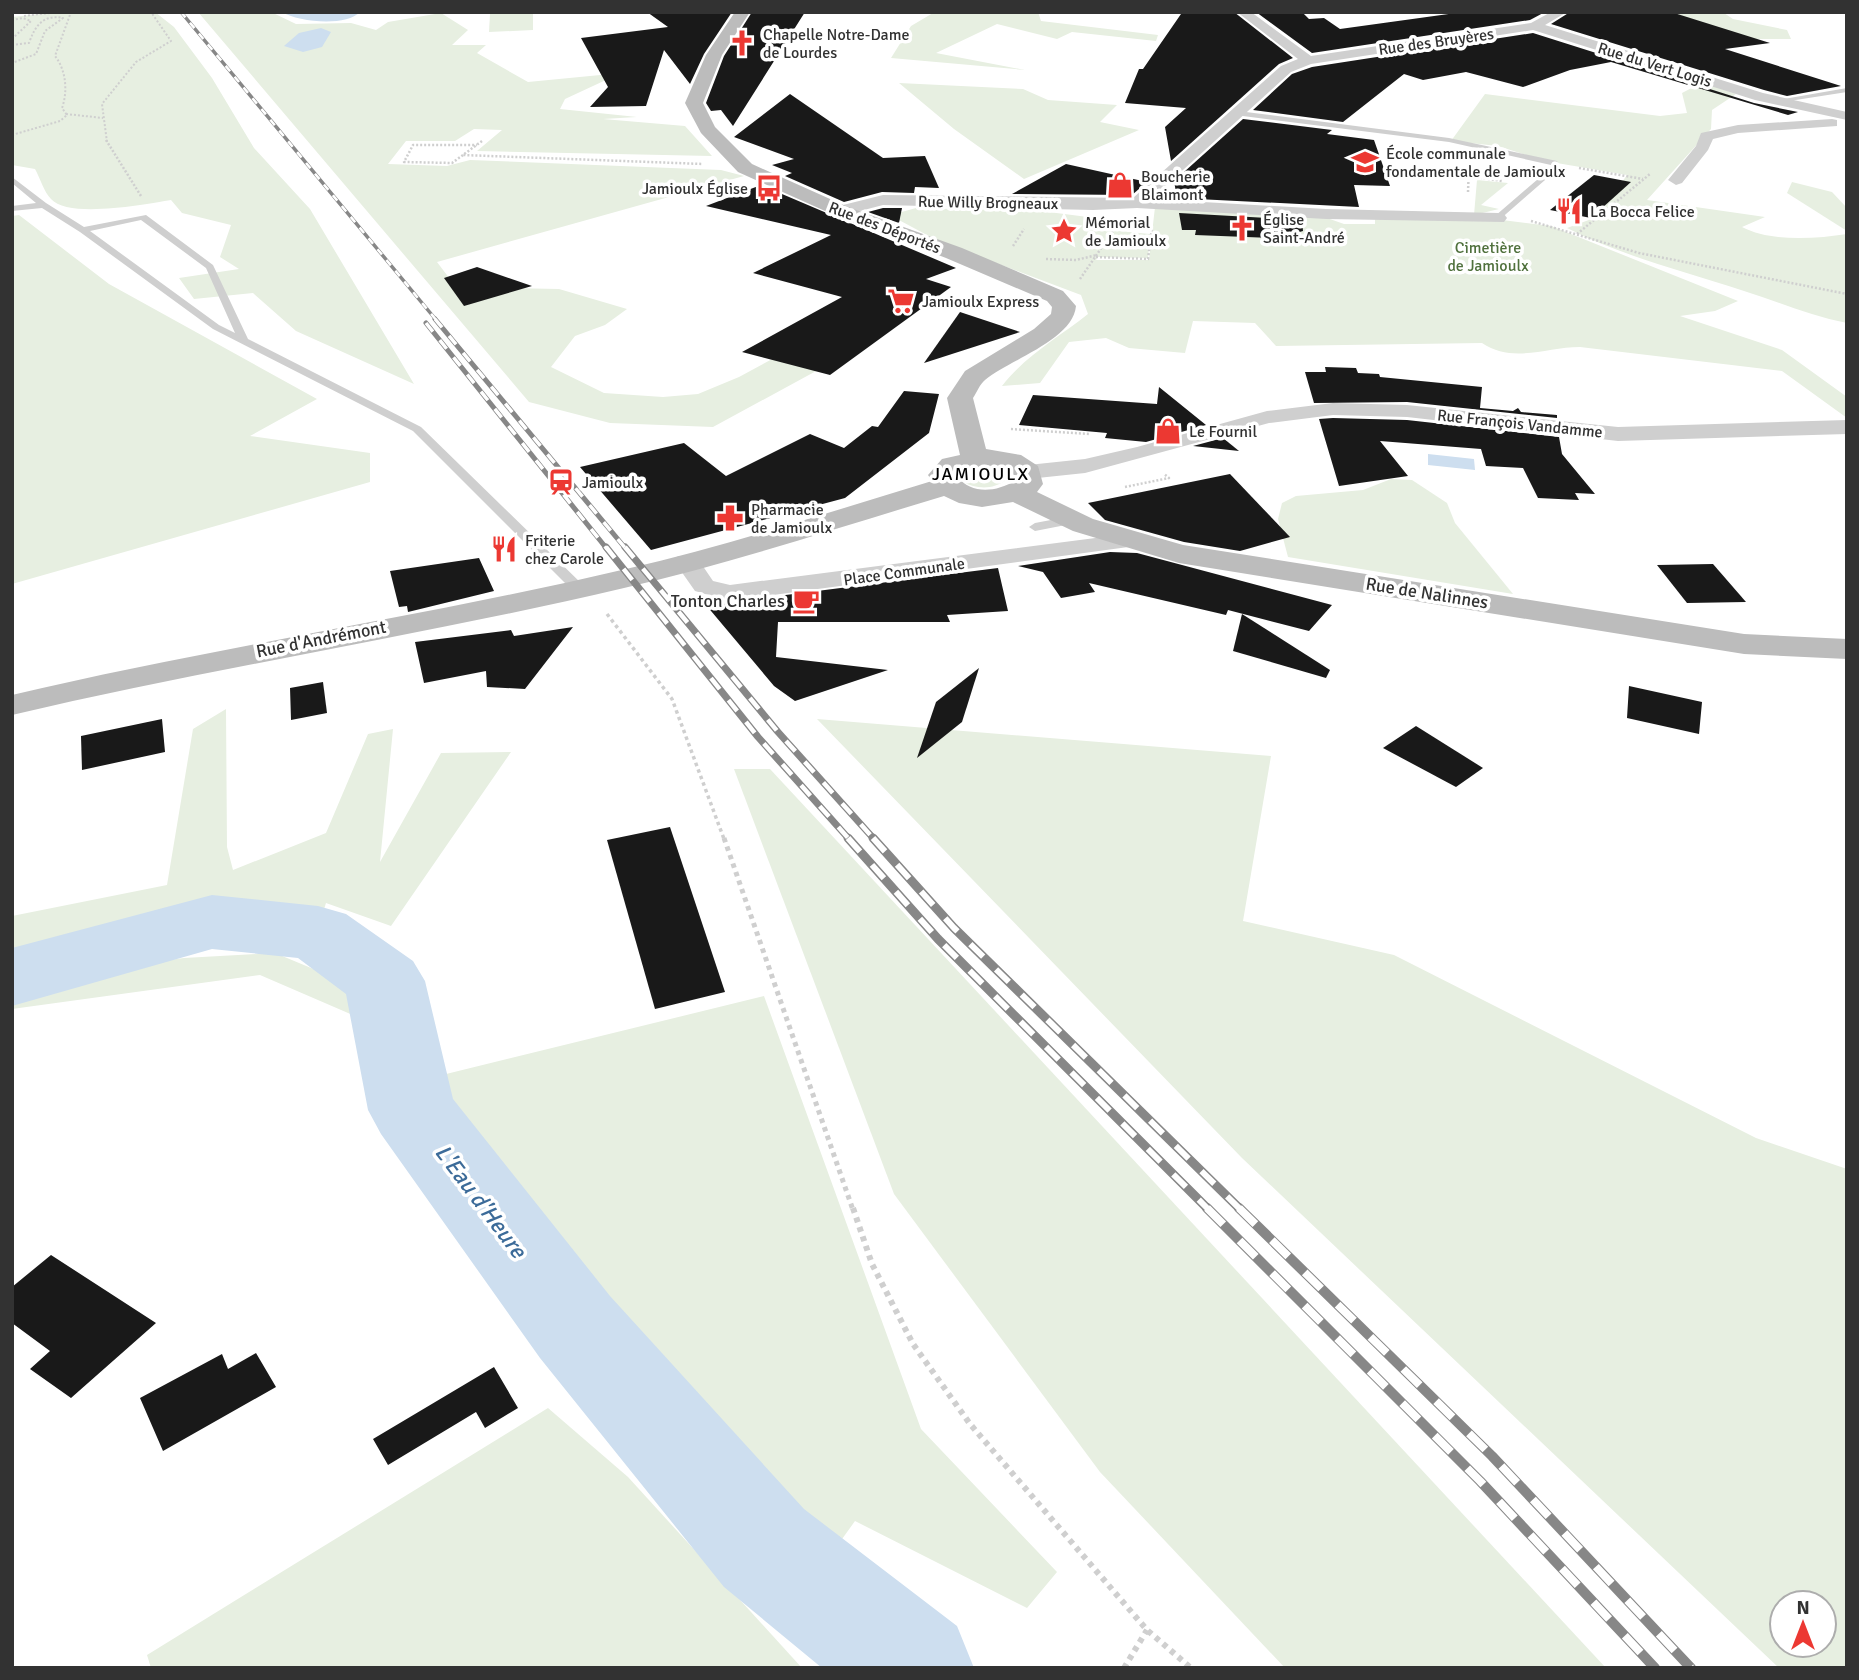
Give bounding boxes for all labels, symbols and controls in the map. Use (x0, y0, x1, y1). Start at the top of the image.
street label: Rue des Bruyères (1377, 24, 1495, 60)
place label: Chapelle Notre-Dame de Lourdes (763, 25, 910, 63)
church icon: Chapelle Notre-Dame de Lourdes (727, 28, 757, 58)
street label: Rue du Vert Logis (1595, 38, 1714, 92)
place label: École communale fondamentale de Jamioulx (1386, 144, 1566, 182)
school or university icon: École communale fondamentale de Jamioulx (1350, 147, 1380, 177)
place label: Boucherie Blaimont (1141, 167, 1210, 205)
shop icon: Boucherie Blaimont (1105, 170, 1135, 200)
bus stop icon: Jamioulx Église (754, 173, 784, 203)
place label: Jamioulx Église (642, 179, 748, 199)
street label: Rue Willy Brogneaux (918, 192, 1059, 214)
restaurant icon: La Bocca Felice (1554, 196, 1584, 226)
street label: Rue des Déportés (826, 197, 943, 258)
place label: La Bocca Felice (1590, 202, 1695, 222)
place label: Église Saint-André (1263, 210, 1345, 248)
place label: Mémorial de Jamioulx (1085, 213, 1167, 251)
church icon: Église Saint-André (1227, 213, 1257, 243)
place icon: Mémorial de Jamioulx (1049, 216, 1079, 246)
park label: Cimetière de Jamioulx (1447, 238, 1529, 276)
supermarket icon: Jamioulx Express (886, 286, 916, 316)
place label: Jamioulx Express (922, 292, 1039, 312)
street label: Rue François Vandamme (1436, 405, 1604, 443)
shop icon: Le Fournil (1153, 416, 1183, 446)
place label: Le Fournil (1189, 422, 1257, 442)
district label: JAMIOULX (932, 463, 1030, 485)
station icon: Jamioulx (546, 467, 576, 497)
place label: Jamioulx (582, 473, 644, 493)
place label: Pharmacie de Jamioulx (751, 500, 833, 538)
pharmacy icon: Pharmacie de Jamioulx (715, 503, 745, 533)
place label: Friterie chez Carole (525, 531, 604, 569)
restaurant icon: Friterie chez Carole (489, 534, 519, 564)
street label: Place Communale (842, 554, 966, 590)
street label: Rue de Nalinnes (1364, 572, 1490, 614)
cafe icon: Tonton Charles (791, 586, 821, 616)
place label: Tonton Charles (671, 590, 785, 612)
street label: Rue d'Andrémont (254, 616, 388, 662)
water label: L'Eau d'Heure (428, 1139, 534, 1265)
north arrow (1768, 1589, 1838, 1659)
text: N (1796, 1596, 1810, 1620)

